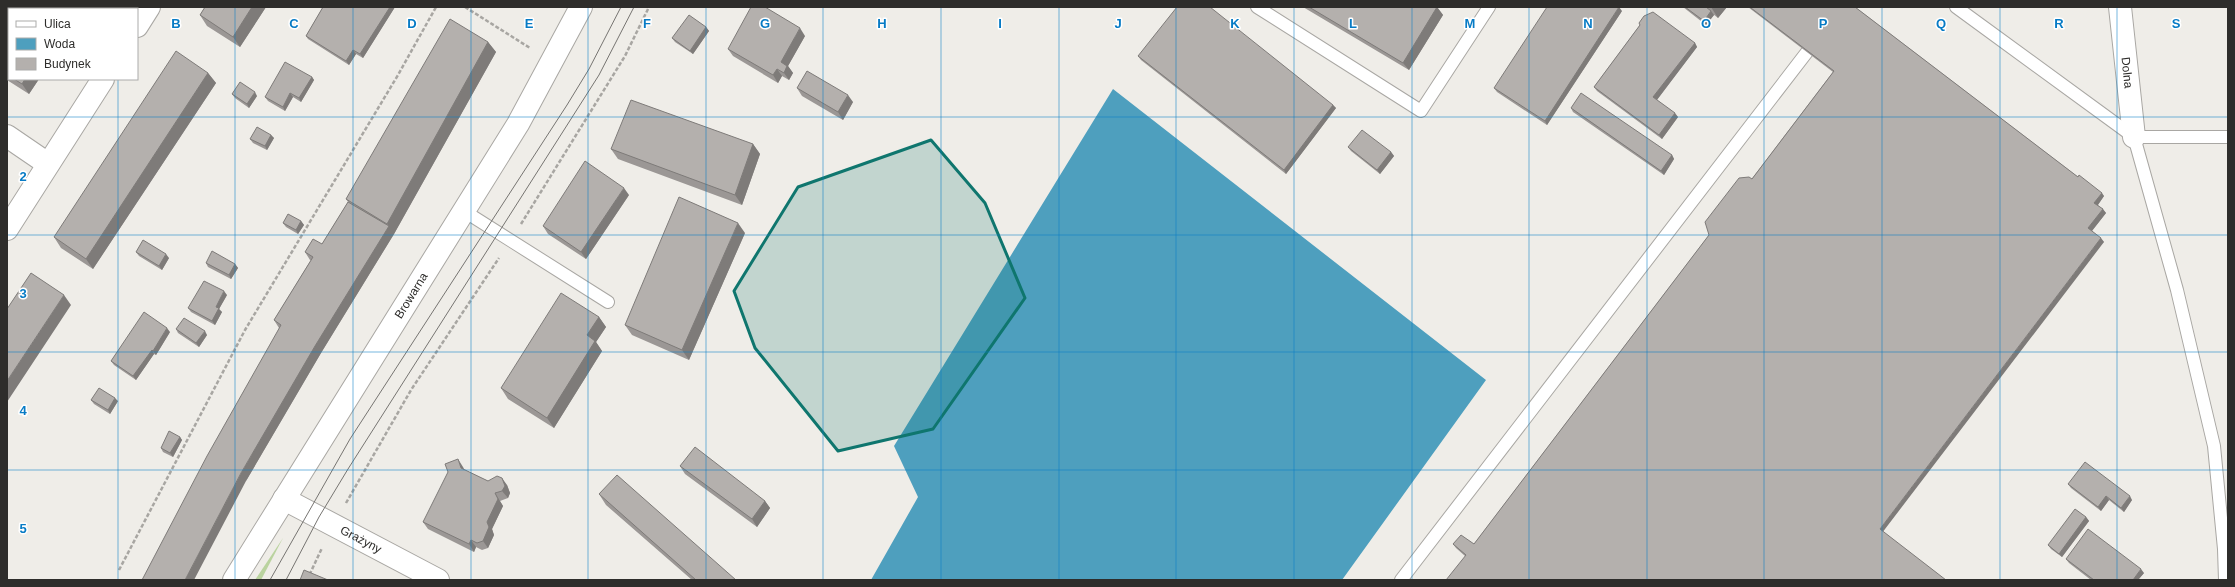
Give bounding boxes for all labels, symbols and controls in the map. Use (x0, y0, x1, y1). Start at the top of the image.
legend (8, 8, 138, 80)
text: B (171, 16, 181, 31)
text: C (289, 16, 299, 31)
text: D (407, 16, 417, 31)
text: E (525, 16, 534, 31)
text: F (643, 16, 651, 31)
text: G (760, 16, 770, 31)
text: H (877, 16, 887, 31)
text: I (998, 16, 1002, 31)
text: J (1114, 16, 1122, 31)
text: K (1230, 16, 1240, 31)
text: L (1349, 16, 1357, 31)
text: M (1465, 16, 1475, 31)
text: N (1583, 16, 1593, 31)
text: O (1701, 16, 1711, 31)
text: P (1819, 16, 1828, 31)
text: Q (1936, 16, 1946, 31)
text: R (2054, 16, 2064, 31)
text: S (2172, 16, 2181, 31)
text: Ulica (44, 17, 71, 31)
text: Woda (44, 37, 75, 51)
street label: Dolna (2118, 56, 2136, 89)
text: Budynek (44, 57, 92, 71)
text: 2 (19, 169, 27, 184)
street label: Browarna (392, 270, 431, 321)
text: 3 (19, 286, 27, 301)
text: 4 (19, 403, 27, 418)
text: 5 (19, 521, 27, 536)
street label: Grażyny (338, 523, 384, 556)

